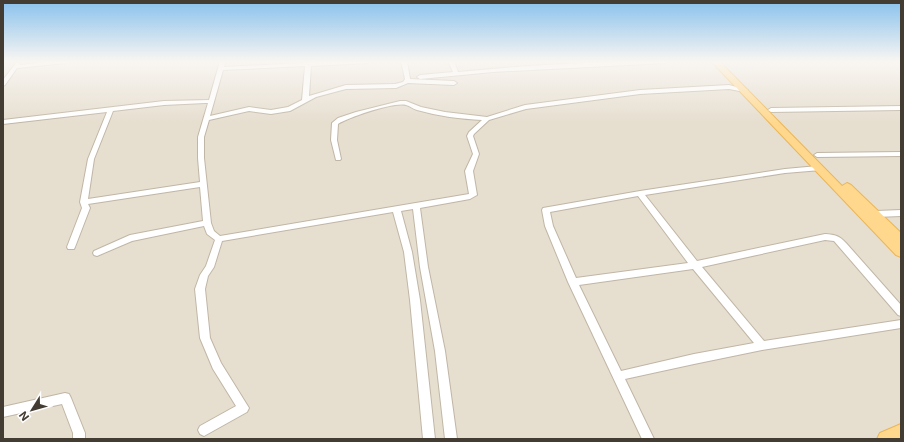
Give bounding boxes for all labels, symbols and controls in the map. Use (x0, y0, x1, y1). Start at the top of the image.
north arrow (12, 390, 52, 430)
text: N (16, 408, 32, 424)

